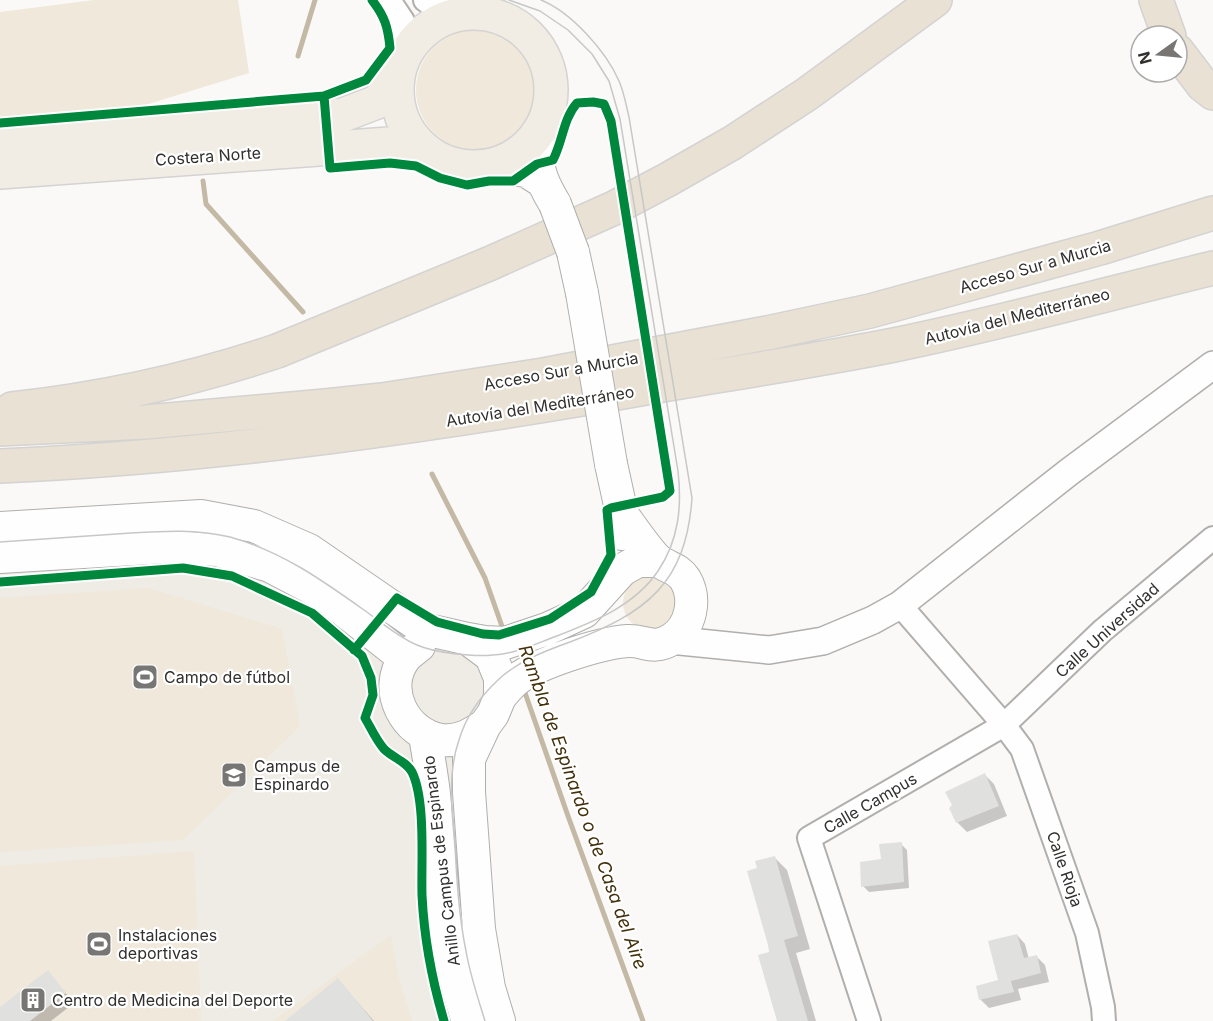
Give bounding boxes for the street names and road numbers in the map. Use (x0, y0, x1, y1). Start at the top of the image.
street label: Costera Norte (154, 142, 262, 170)
street label: Acceso Sur a Murcia (957, 235, 1113, 297)
street label: Autovía del Mediterráneo (922, 283, 1112, 349)
street label: Acceso Sur a Murcia (482, 348, 640, 394)
street label: Autovía del Mediterráneo (444, 381, 636, 431)
street label: Calle Universidad (1051, 578, 1163, 682)
street label: Anillo Campus de Espinardo (418, 755, 464, 967)
street label: Calle Campus (820, 768, 920, 838)
street label: Calle Rioja (1043, 828, 1087, 910)

